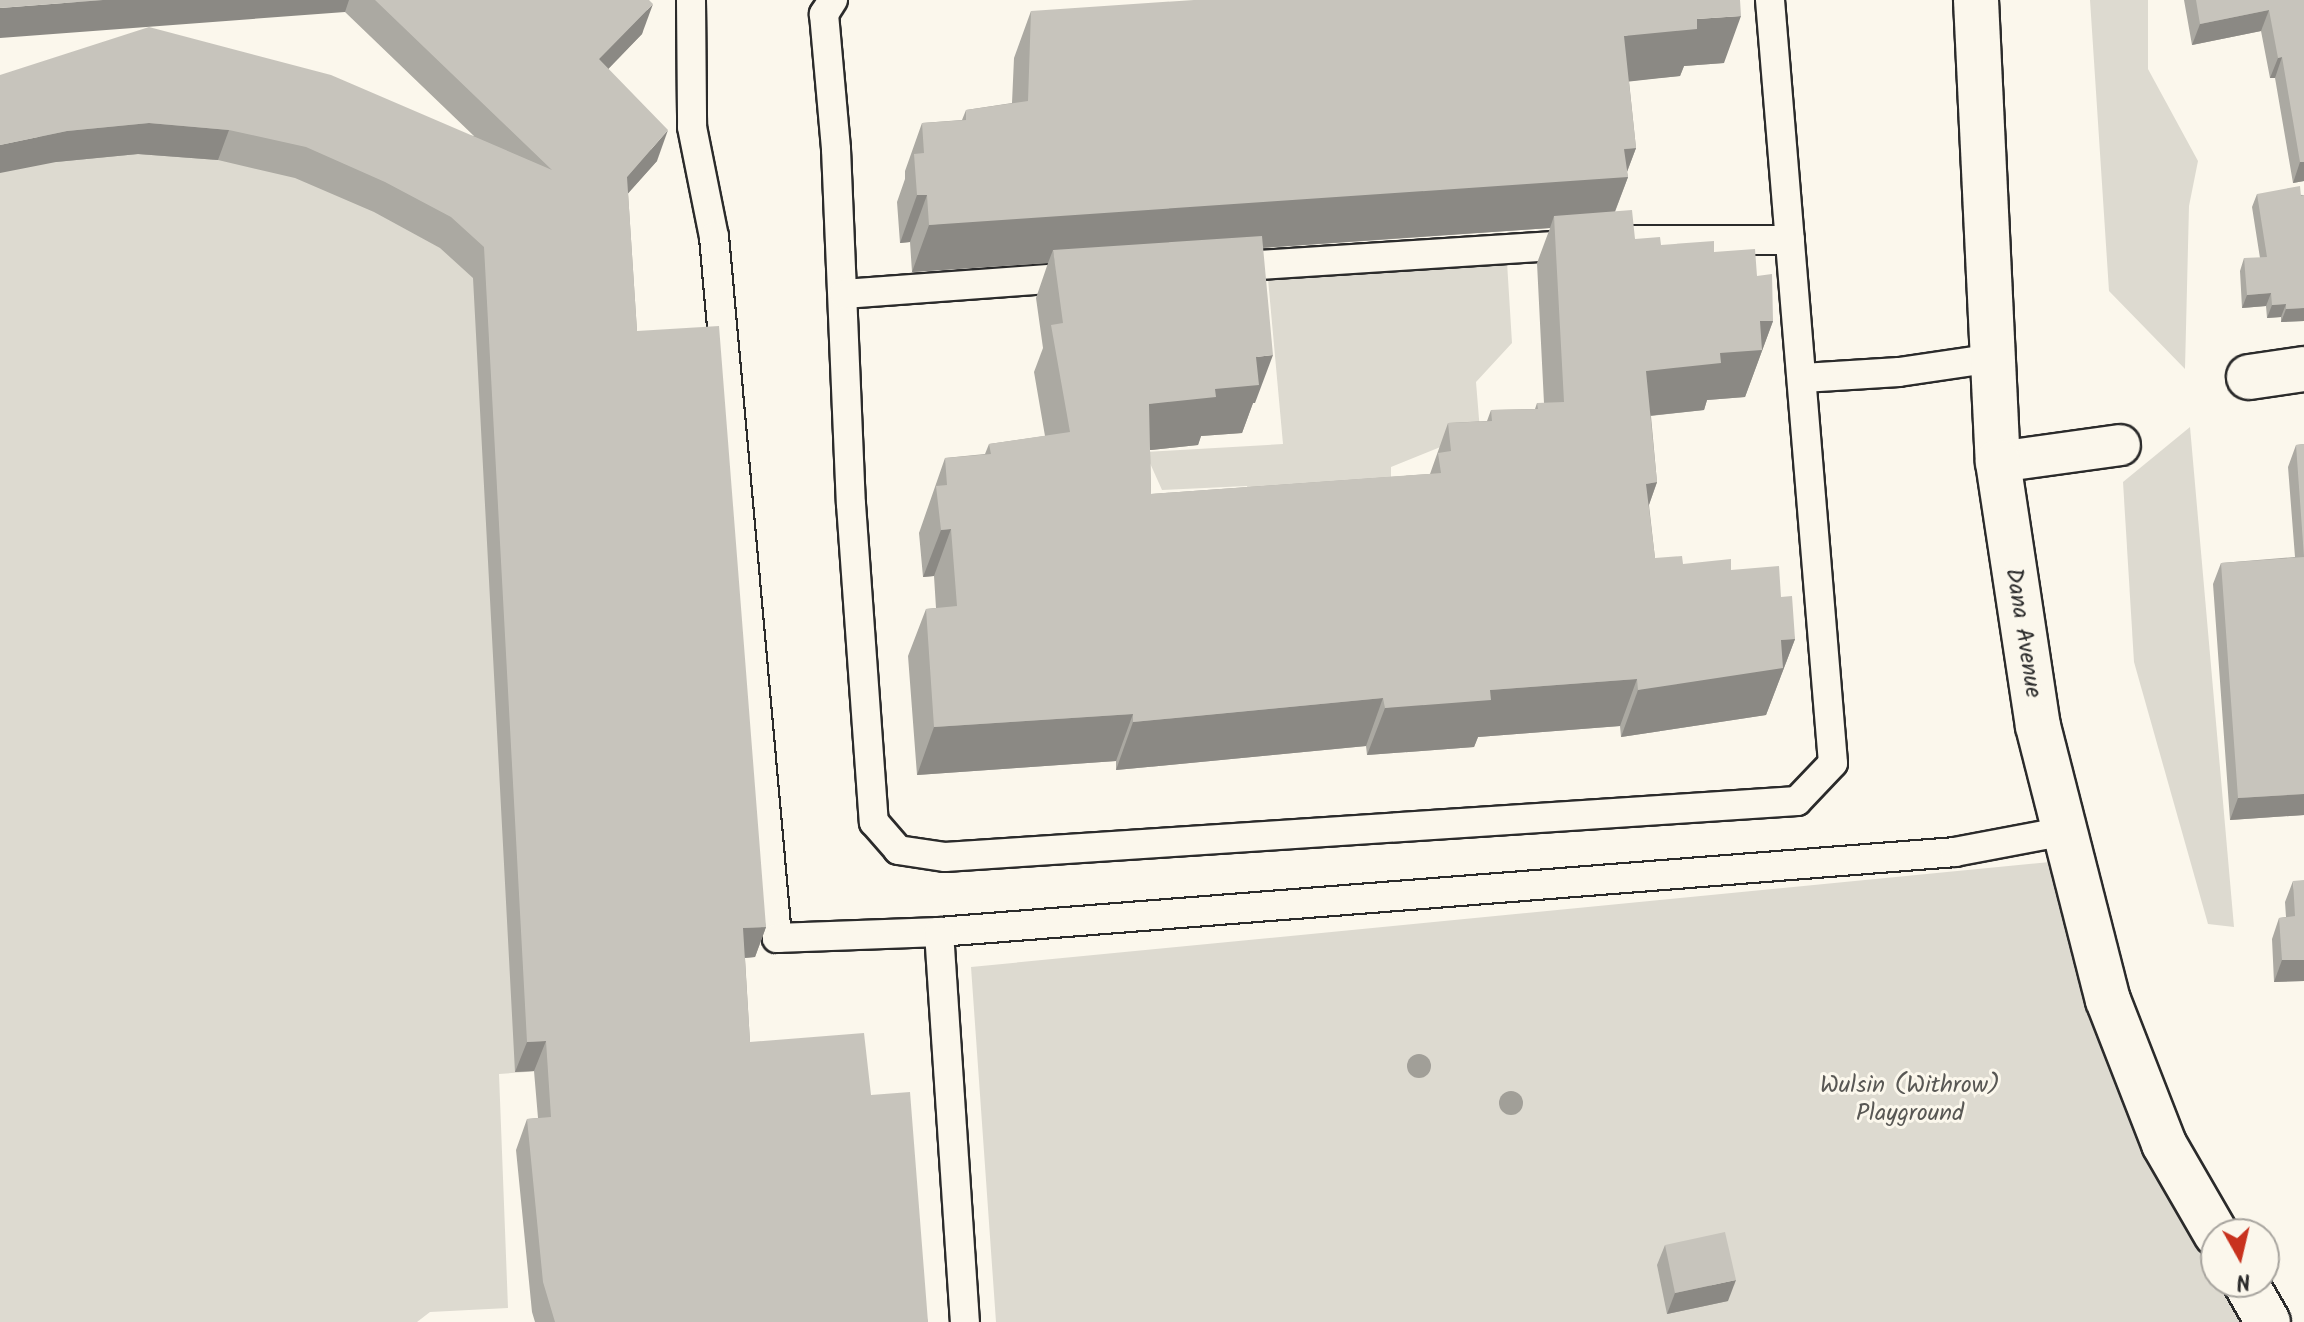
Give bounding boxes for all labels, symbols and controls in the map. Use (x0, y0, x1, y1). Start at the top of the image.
street label: Dana Avenue (1999, 566, 2047, 700)
park label: Wulsin (Withrow) Playground (1820, 1072, 2000, 1128)
north arrow (2200, 1218, 2280, 1298)
text: N (2234, 1262, 2252, 1299)

